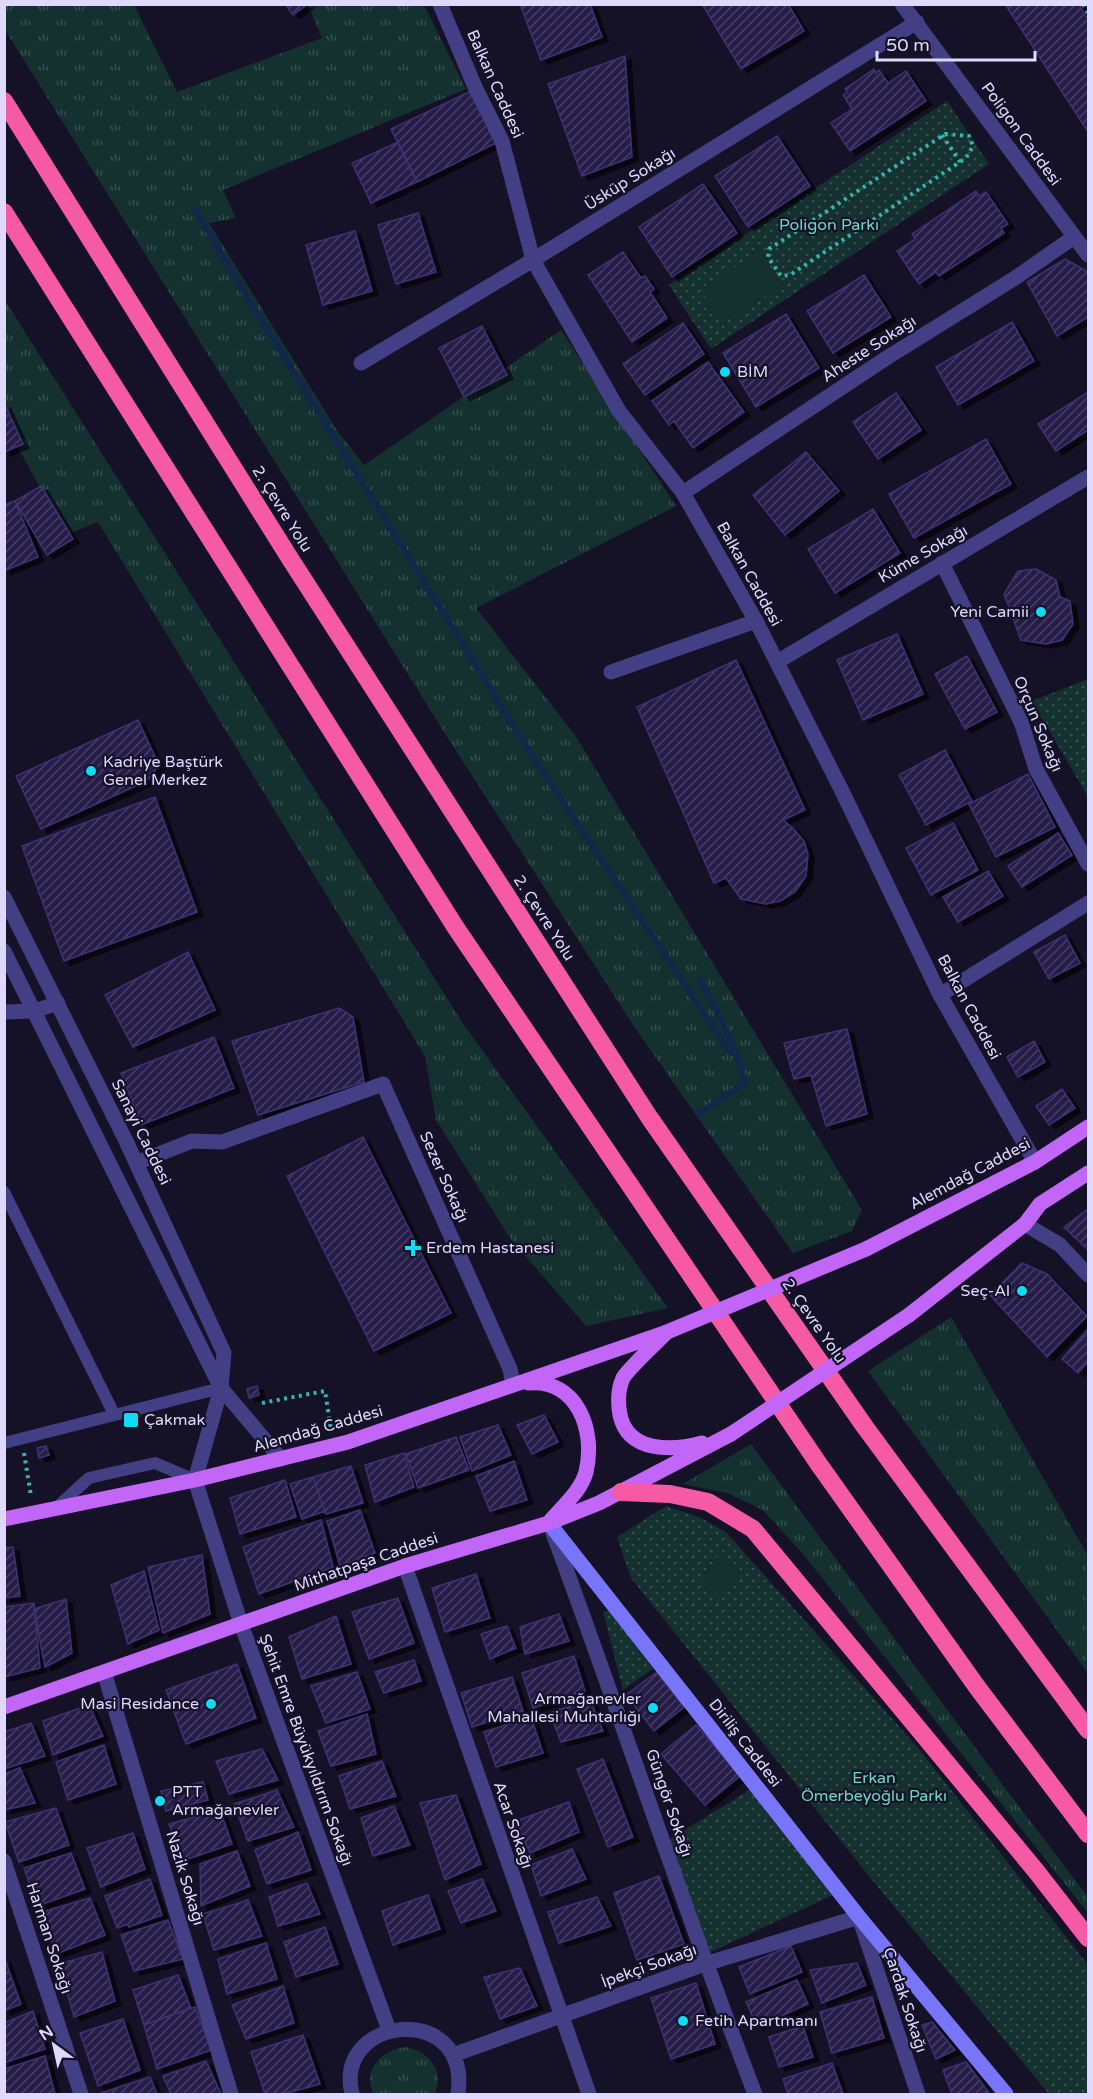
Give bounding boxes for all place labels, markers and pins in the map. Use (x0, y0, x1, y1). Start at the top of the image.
place label: BİM (737, 362, 768, 382)
marker: BİM (718, 365, 732, 379)
place label: Yeni Camii (950, 602, 1029, 622)
marker: Yeni Camii (1034, 605, 1048, 619)
place label: Kadriye Baştürk Genel Merkez (103, 752, 223, 790)
marker: Kadriye Baştürk Genel Merkez (84, 764, 98, 778)
place label: Erdem Hastanesi (426, 1238, 554, 1258)
marker: Erdem Hastanesi (404, 1239, 422, 1257)
place label: Seç-Al (961, 1281, 1010, 1301)
marker: Seç-Al (1015, 1284, 1029, 1298)
place label: Çakmak (144, 1410, 206, 1430)
marker: Çakmak (122, 1411, 140, 1429)
place label: Armağanevler Mahallesi Muhtarlığı (487, 1689, 642, 1727)
place label: Masi Residance (80, 1694, 199, 1714)
marker: Masi Residance (204, 1697, 218, 1711)
marker: Armağanevler Mahallesi Muhtarlığı (646, 1701, 660, 1715)
place label: PTT Armağanevler (172, 1782, 280, 1820)
marker: PTT Armağanevler (153, 1794, 167, 1808)
place label: Fetih Apartmanı (695, 2011, 818, 2031)
marker: Fetih Apartmanı (676, 2014, 690, 2028)

